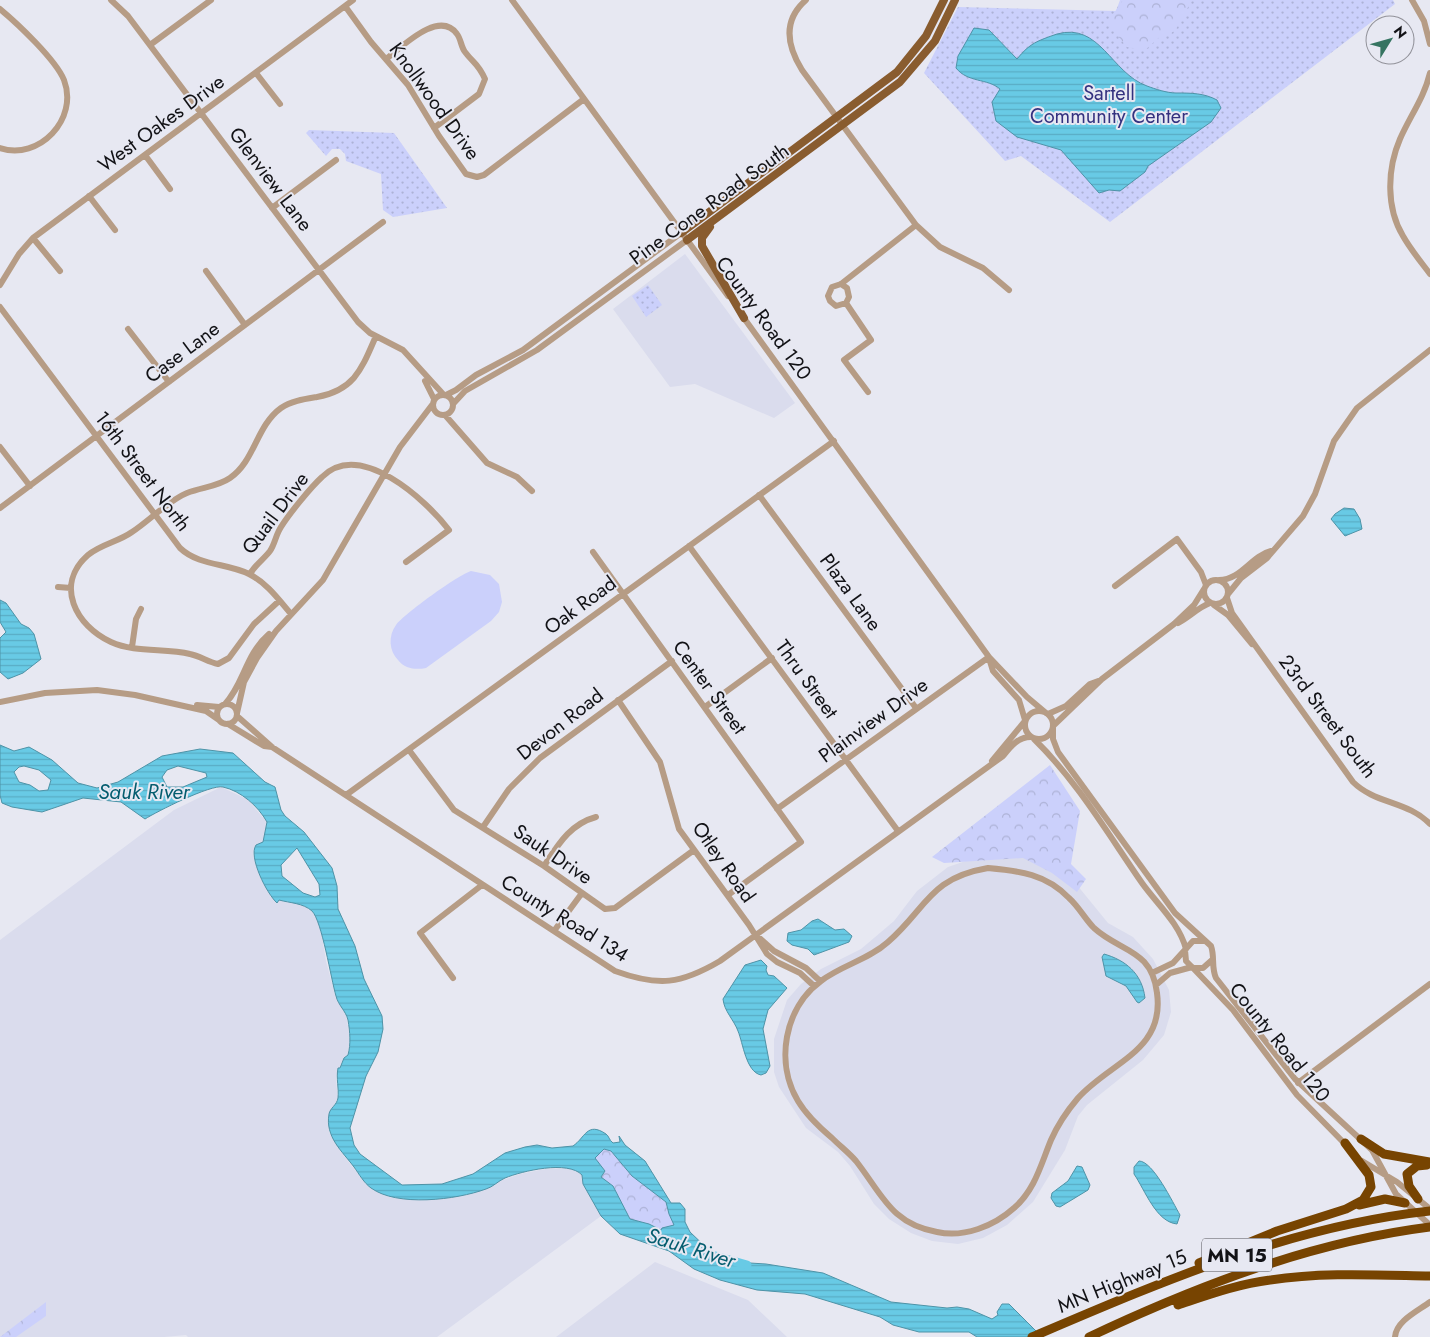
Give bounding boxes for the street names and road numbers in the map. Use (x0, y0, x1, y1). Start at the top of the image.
street label: Knollwood Drive (382, 37, 487, 166)
street label: West Oakes Drive (92, 68, 231, 179)
street label: Glenview Lane (222, 121, 319, 237)
street label: Pine Cone Road South (623, 136, 795, 272)
street label: County Road 120 (709, 250, 818, 386)
street label: Case Lane (139, 315, 226, 390)
street label: 16th Street North (88, 405, 198, 538)
street label: Quail Drive (235, 466, 316, 560)
street label: Plaza Lane (813, 548, 889, 637)
street label: Oak Road (538, 569, 623, 642)
street label: Center Street (665, 634, 754, 741)
street label: Thru Street (768, 634, 845, 725)
street label: 23rd Street South (1271, 648, 1384, 784)
street label: Plainview Drive (813, 671, 934, 770)
street label: Devon Road (511, 681, 610, 767)
street label: Otley Road (685, 816, 762, 909)
street label: Sauk Drive (507, 817, 598, 892)
street label: County Road 134 (495, 867, 635, 970)
street label: County Road 120 (1222, 976, 1337, 1108)
road number: MN 15 (1202, 1238, 1272, 1272)
street label: MN Highway 15 (1053, 1242, 1191, 1321)

